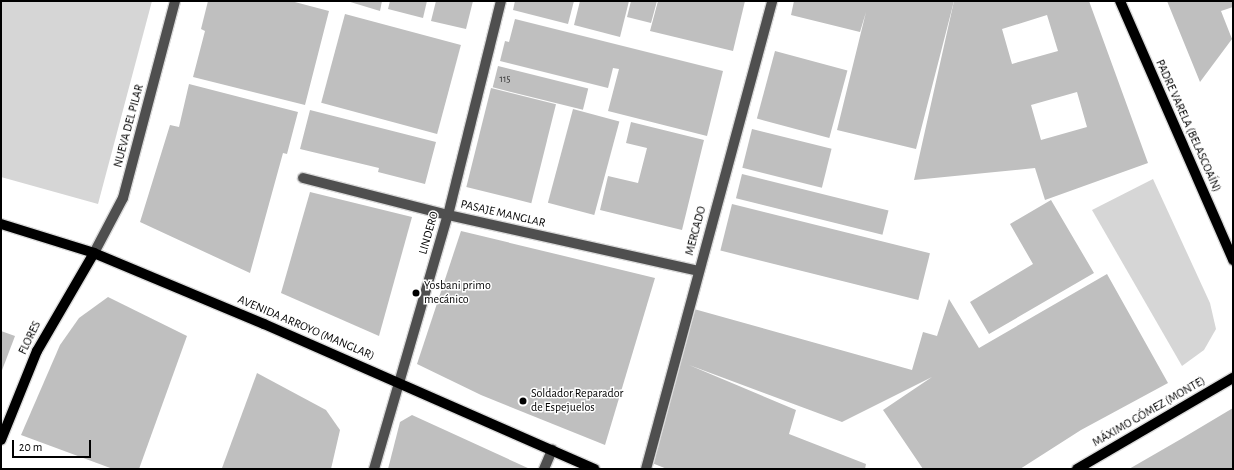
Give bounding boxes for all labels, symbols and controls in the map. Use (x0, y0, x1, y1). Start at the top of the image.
street label: PADRE VARELA (BELASCOAÍN) (1152, 58, 1224, 194)
house number: 115 (499, 74, 511, 86)
street label: NUEVA DEL PILAR (111, 83, 147, 169)
street label: PASAJE MANGLAR (459, 197, 547, 231)
street label: MERCADO (683, 205, 709, 257)
street label: LINDERO (416, 210, 442, 256)
place label: Yosbani primo mecánico (424, 279, 491, 307)
marker: Yosbani primo mecánico (411, 288, 421, 298)
street label: AVENIDA ARROYO (MANGLAR) (235, 293, 377, 363)
street label: FLORES (16, 319, 44, 357)
street label: MÁXIMO GÓMEZ (MONTE) (1090, 374, 1208, 450)
place label: Soldador Reparador de Espejuelos (531, 387, 623, 415)
marker: Soldador Reparador de Espejuelos (518, 396, 528, 406)
scale bar (14, 432, 93, 458)
text: 20 m (19, 441, 42, 453)

